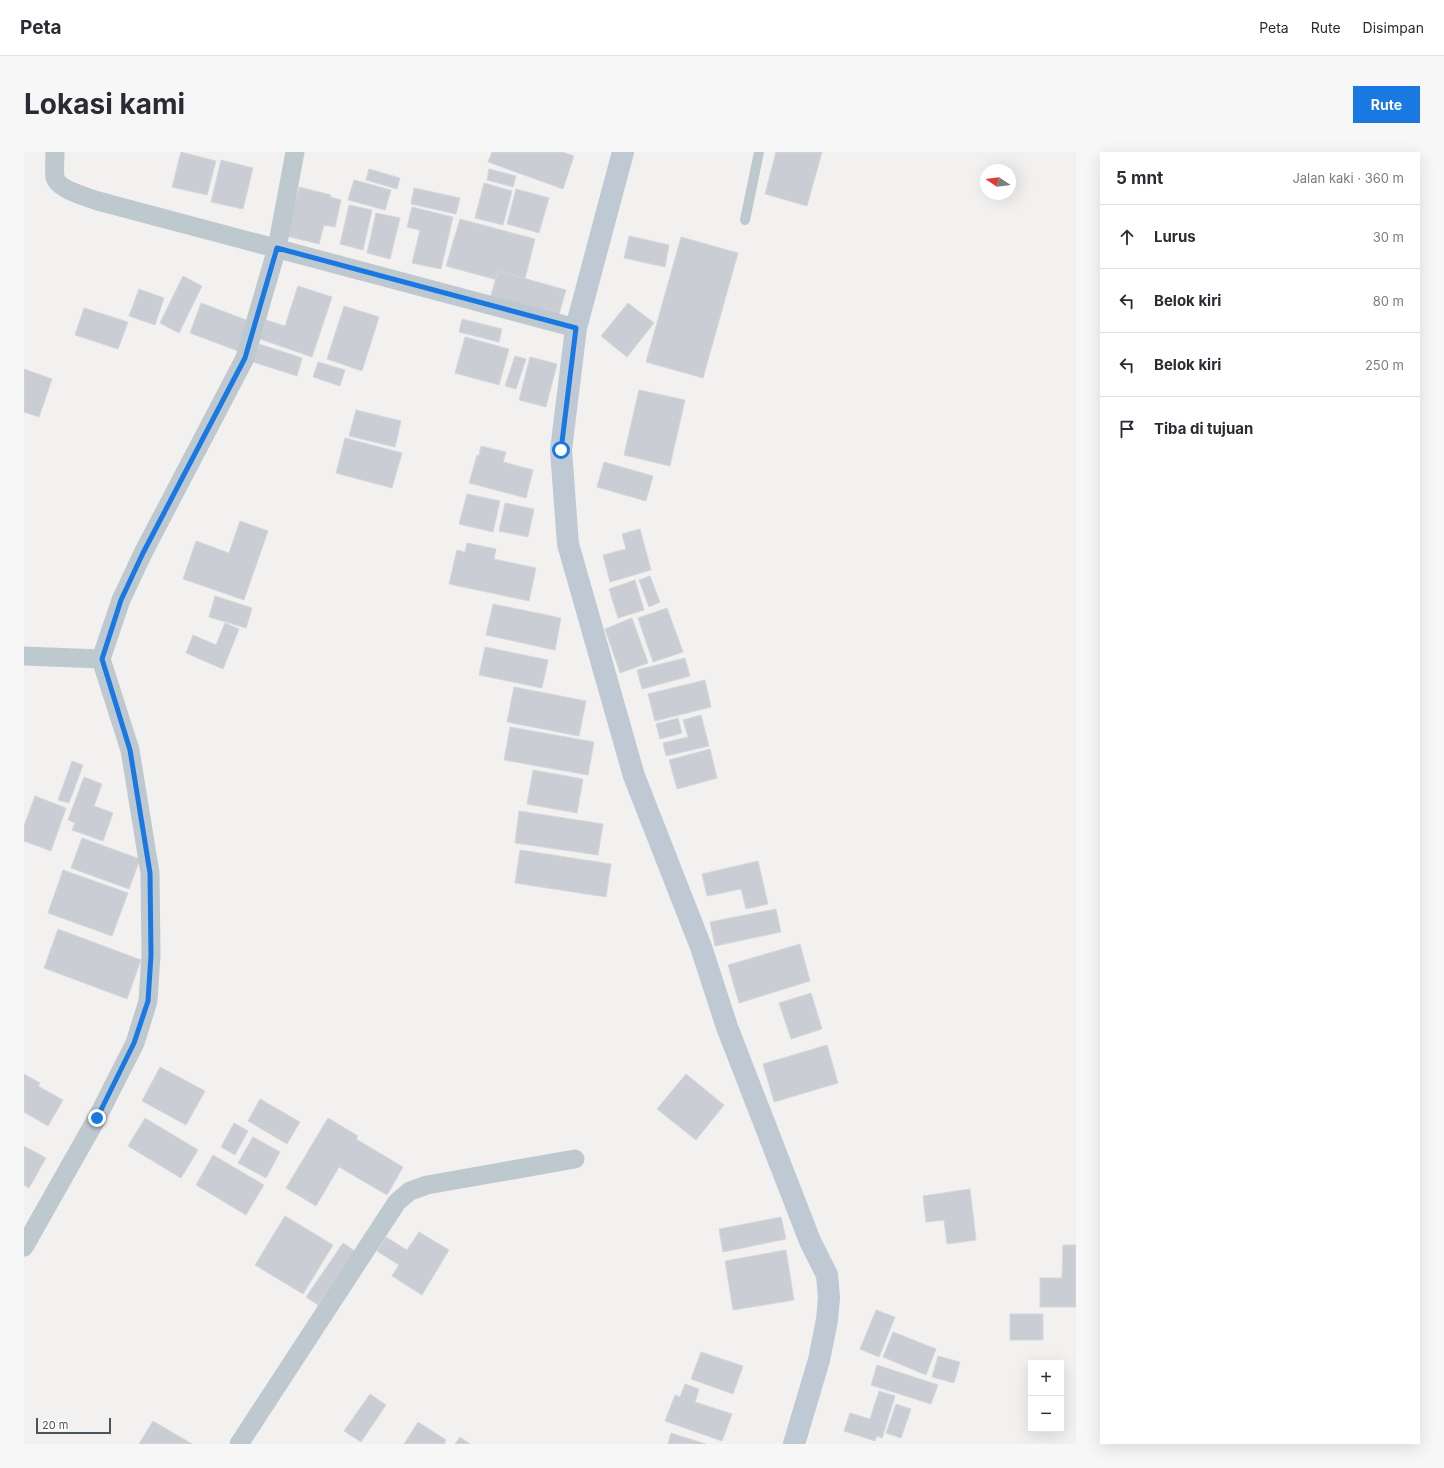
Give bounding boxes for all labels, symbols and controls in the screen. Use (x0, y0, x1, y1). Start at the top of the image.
text: Peta (20, 16, 62, 39)
text: Peta (1259, 19, 1289, 36)
text: Rute (1311, 19, 1341, 36)
text: Disimpan (1363, 19, 1424, 36)
button: Rute (1353, 86, 1420, 123)
text: Lokasi kami (24, 87, 185, 121)
north arrow (980, 164, 1016, 200)
text: 5 mnt (1116, 168, 1163, 188)
text: Jalan kaki · 360 m (1292, 170, 1404, 186)
icon: ahead (1116, 226, 1138, 248)
text: Lurus (1154, 227, 1196, 246)
text: 30 m (1373, 229, 1404, 245)
icon: left (1116, 290, 1138, 312)
text: Belok kiri (1154, 291, 1221, 310)
text: 80 m (1373, 293, 1404, 309)
icon: left (1116, 354, 1138, 376)
text: Belok kiri (1154, 355, 1221, 374)
text: 250 m (1365, 357, 1404, 373)
icon: arrive (1116, 418, 1138, 440)
text: Tiba di tujuan (1154, 419, 1253, 438)
route start (552, 441, 570, 459)
route end (88, 1109, 106, 1127)
map controls (1028, 1360, 1064, 1432)
button: + (1028, 1360, 1064, 1396)
button: − (1028, 1396, 1064, 1432)
scale bar (36, 1416, 111, 1435)
text: 20 m (42, 1418, 68, 1432)

